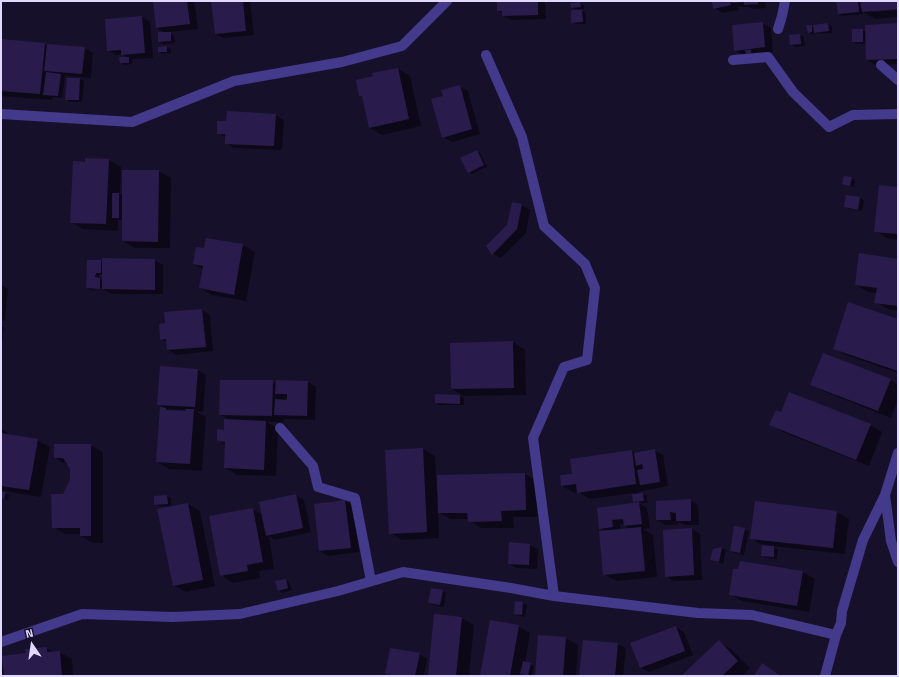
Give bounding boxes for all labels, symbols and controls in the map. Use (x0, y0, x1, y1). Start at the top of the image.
north arrow (12, 625, 52, 665)
text: N (24, 625, 35, 642)

